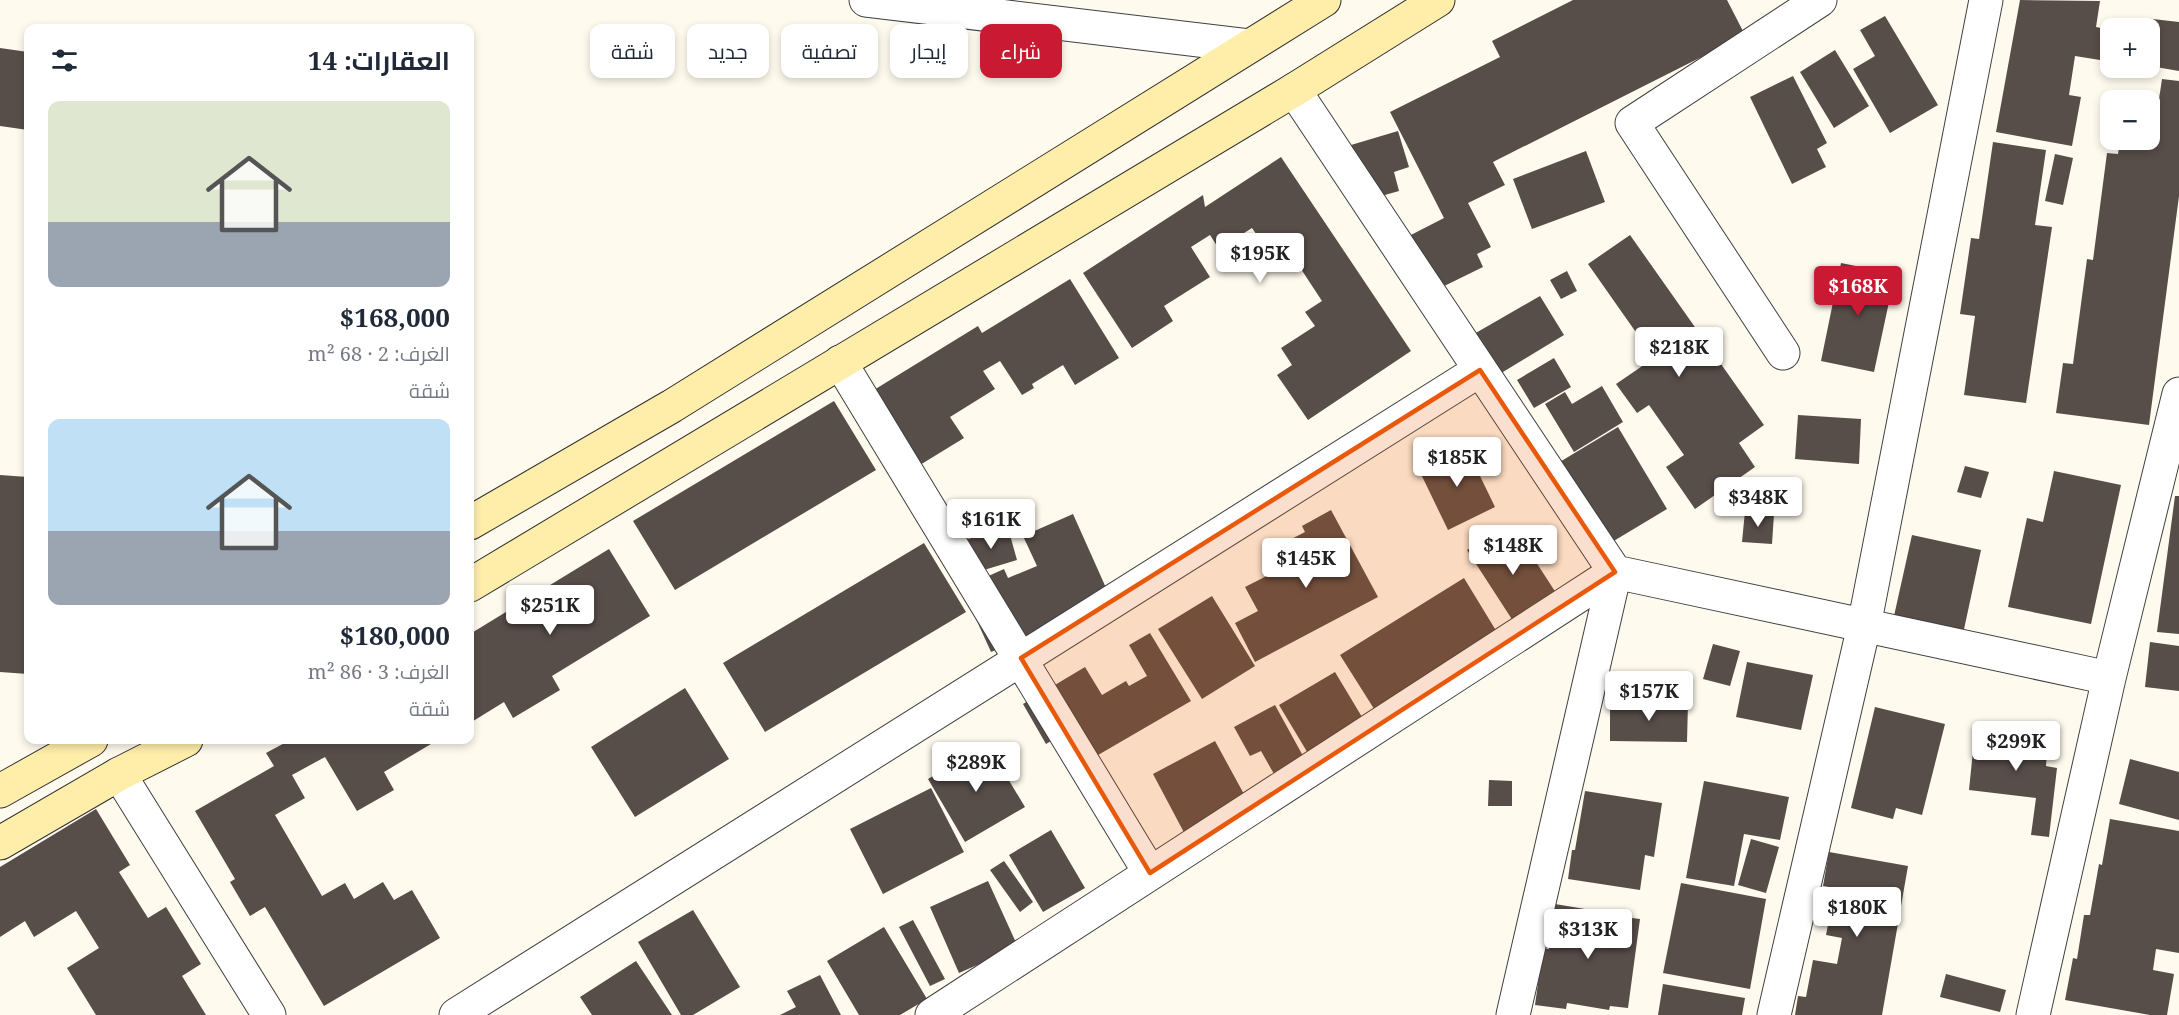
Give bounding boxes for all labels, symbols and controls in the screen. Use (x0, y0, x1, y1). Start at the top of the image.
map controls (2100, 18, 2160, 150)
button: + (2100, 18, 2160, 78)
chip: شقة (590, 24, 675, 78)
chip: جديد (687, 24, 769, 78)
chip: تصفية (781, 24, 878, 78)
chip: إيجار (890, 24, 968, 78)
chip: شراء (980, 24, 1062, 78)
text: العقارات: 14 (308, 42, 450, 78)
icon: filters (48, 44, 81, 77)
button: − (2100, 90, 2160, 150)
icon: home (195, 140, 303, 248)
pin: $195K (1218, 233, 1302, 284)
text: $195K (1230, 239, 1290, 266)
pin: $168K (1816, 266, 1900, 317)
text: $168K (1828, 272, 1888, 299)
text: $168,000 (340, 299, 450, 335)
pin: $218K (1637, 327, 1721, 378)
text: $218K (1649, 333, 1709, 360)
text: الغرف: 2 · 68 m² (308, 340, 450, 367)
text: شقة (409, 377, 450, 404)
pin: $185K (1415, 437, 1499, 488)
text: $185K (1427, 443, 1487, 470)
icon: home (195, 458, 303, 566)
pin: $348K (1716, 477, 1800, 528)
text: $348K (1728, 483, 1788, 510)
pin: $161K (949, 499, 1033, 550)
text: $161K (961, 505, 1021, 532)
pin: $148K (1471, 525, 1555, 576)
text: $148K (1483, 531, 1543, 558)
pin: $145K (1264, 538, 1348, 589)
text: $145K (1276, 544, 1336, 571)
pin: $251K (508, 585, 592, 636)
text: $251K (520, 591, 580, 618)
text: $180,000 (340, 617, 450, 653)
text: الغرف: 3 · 86 m² (308, 658, 450, 685)
pin: $157K (1607, 671, 1691, 722)
text: $157K (1619, 677, 1679, 704)
text: شقة (409, 695, 450, 722)
pin: $299K (1974, 721, 2058, 772)
text: $299K (1986, 727, 2046, 754)
pin: $289K (934, 742, 1018, 793)
text: $289K (946, 748, 1006, 775)
pin: $180K (1815, 887, 1899, 938)
text: $180K (1827, 893, 1887, 920)
pin: $313K (1546, 909, 1630, 960)
text: $313K (1558, 915, 1618, 942)

